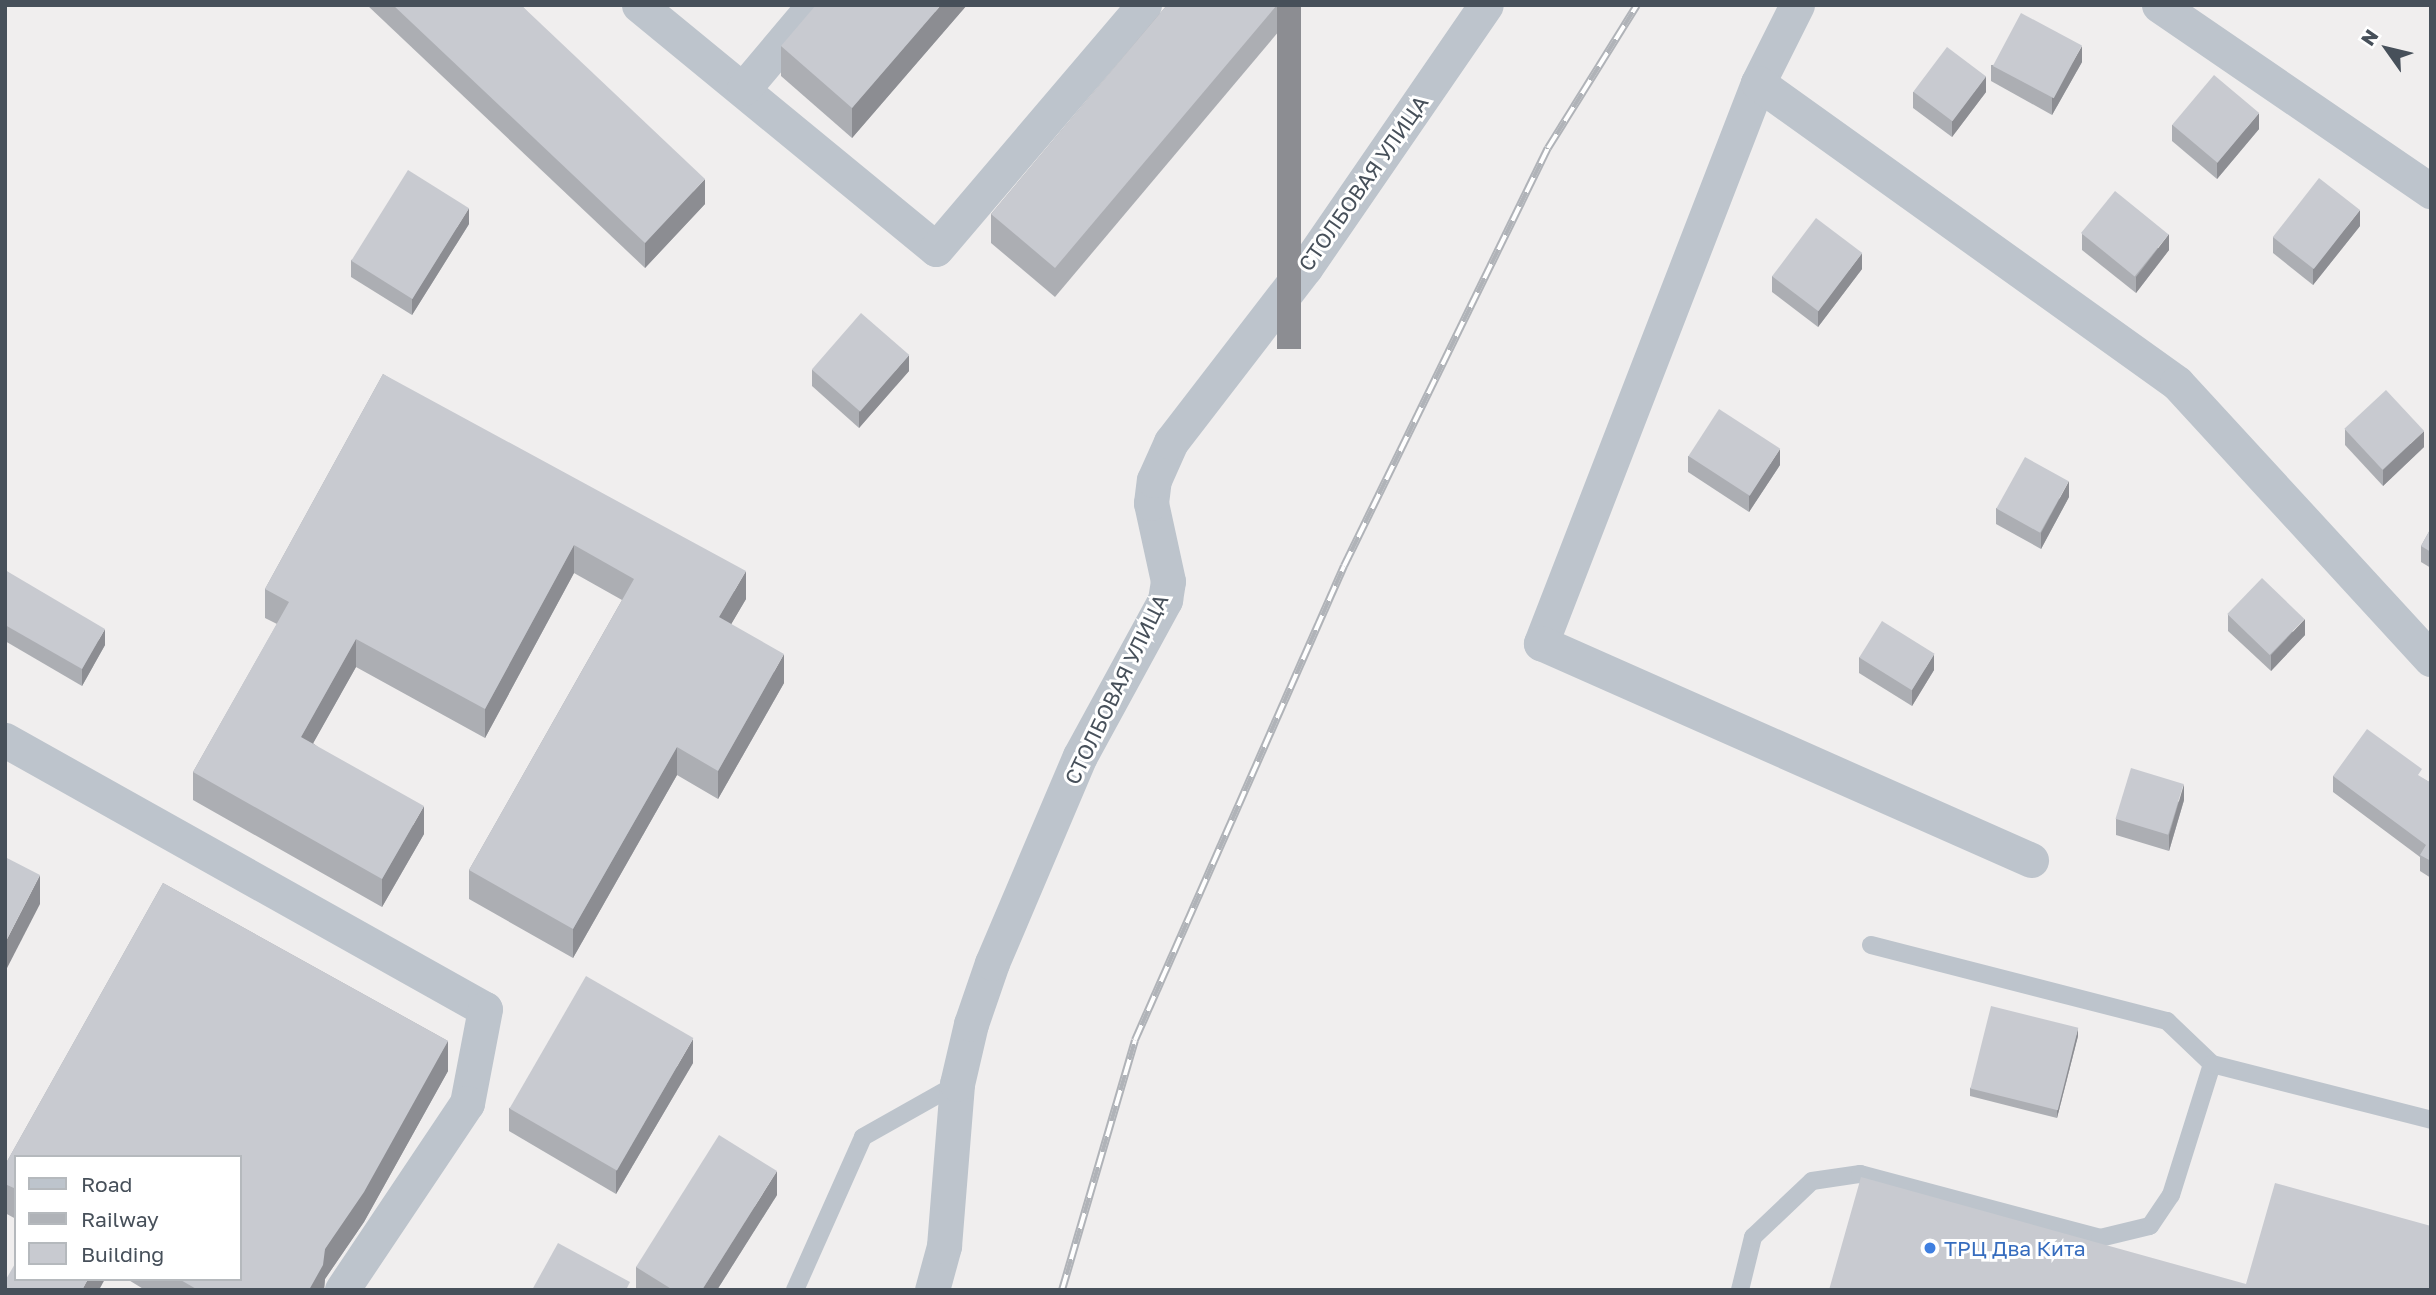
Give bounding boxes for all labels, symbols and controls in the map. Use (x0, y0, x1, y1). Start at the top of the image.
north arrow (2352, 14, 2422, 84)
text: N (2356, 25, 2383, 49)
street label: СТОЛБОВАЯ УЛИЦА (1293, 90, 1433, 276)
street label: СТОЛБОВАЯ УЛИЦА (1059, 590, 1173, 788)
legend (14, 1155, 242, 1281)
text: Road (81, 1171, 132, 1197)
text: Railway (81, 1206, 159, 1232)
place label: ТРЦ Два Кита (1944, 1235, 2086, 1261)
marker: ТРЦ Два Кита (1922, 1240, 1938, 1256)
text: Building (81, 1241, 164, 1267)

